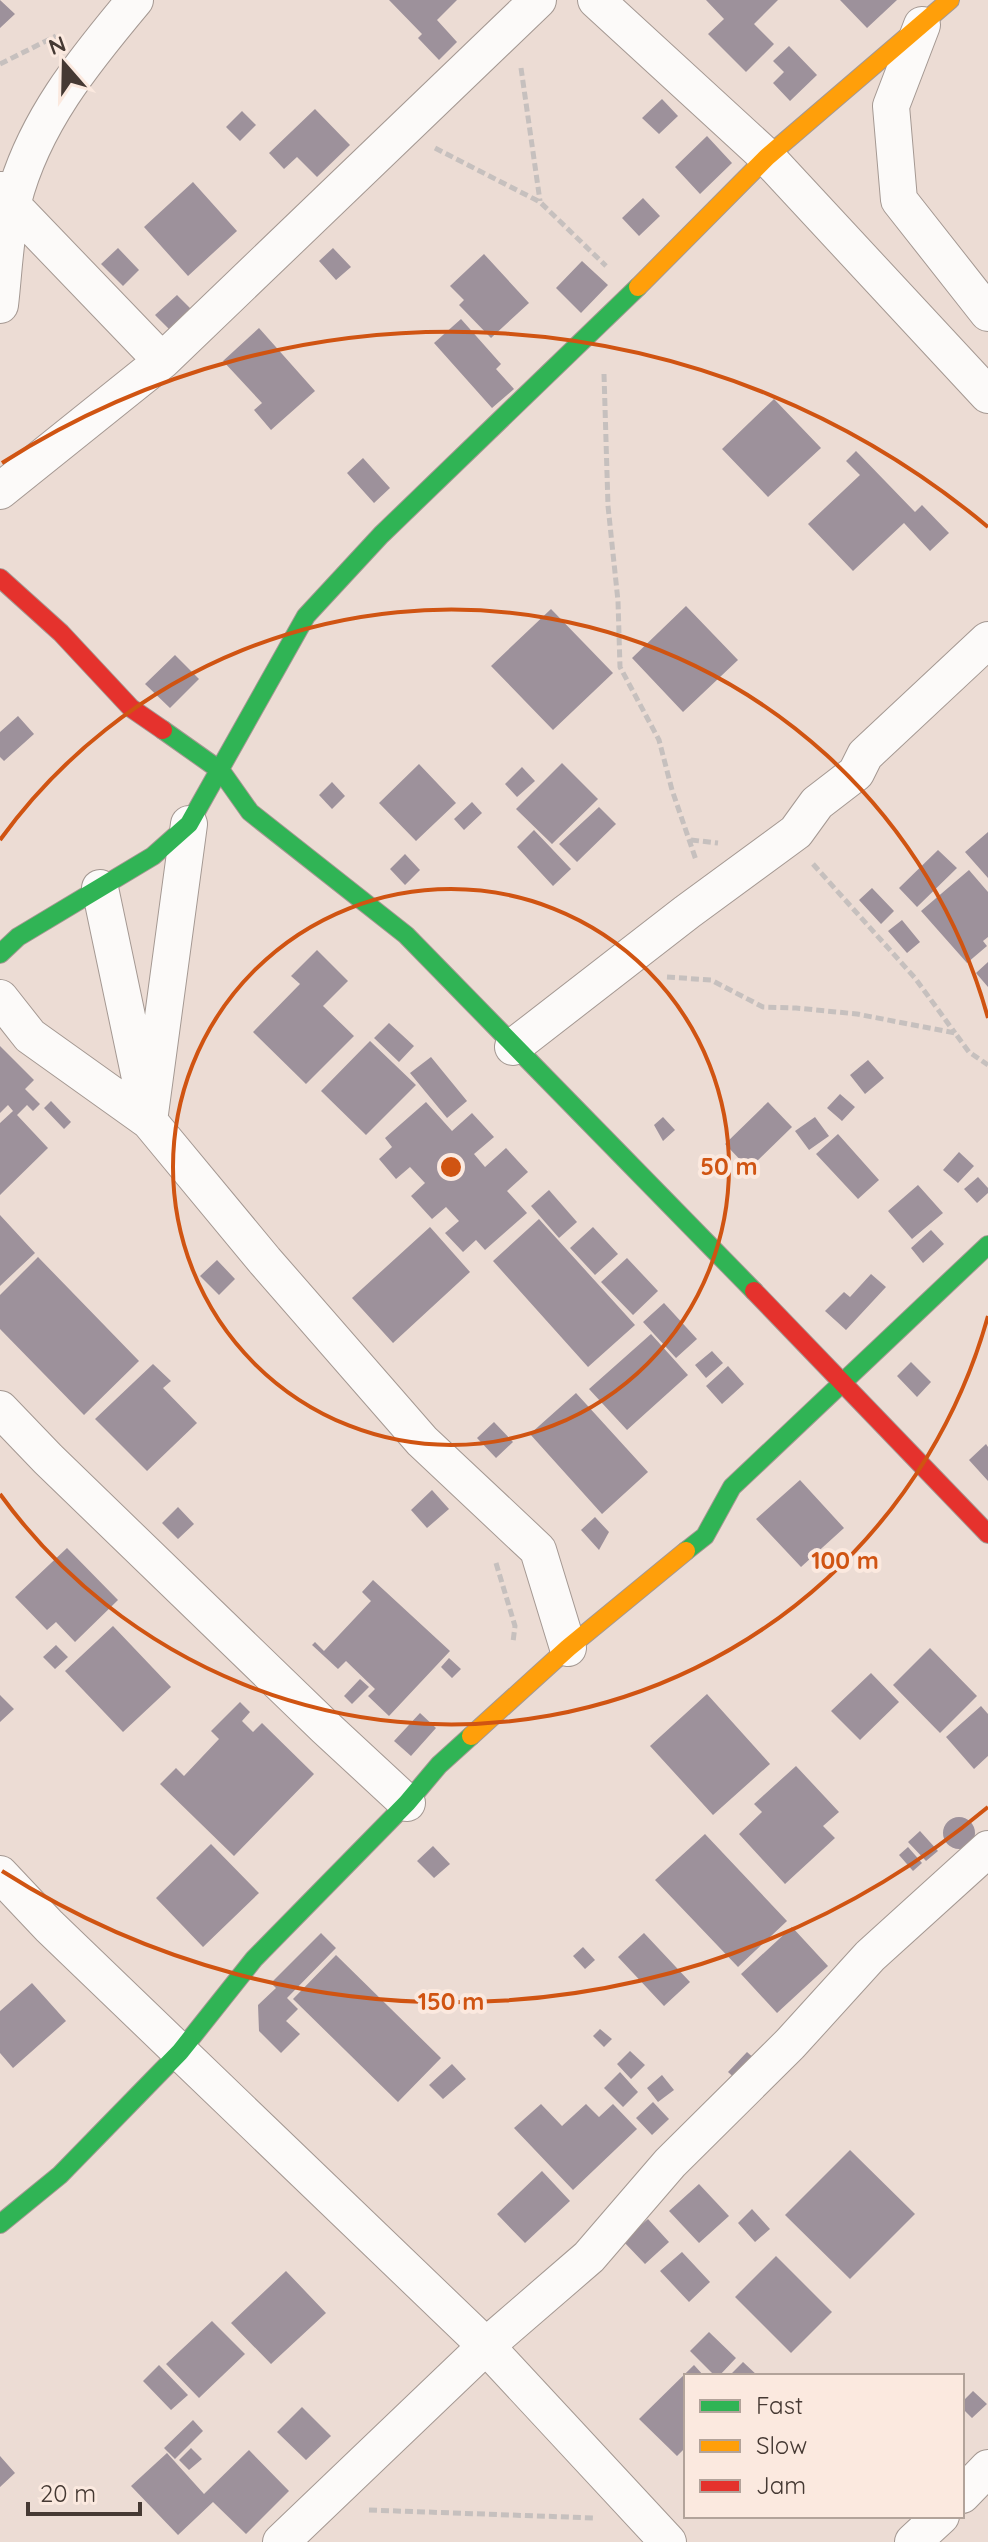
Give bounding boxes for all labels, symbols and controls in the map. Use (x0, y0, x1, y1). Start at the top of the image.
north arrow (24, 24, 104, 104)
text: N (45, 29, 70, 61)
text: 50 m (700, 1151, 758, 1181)
centre of rings (437, 1153, 465, 1181)
text: 100 m (811, 1545, 879, 1575)
text: 150 m (418, 1986, 484, 2016)
legend (684, 2374, 964, 2518)
text: Fast (756, 2390, 803, 2420)
text: Slow (756, 2430, 807, 2460)
scale bar (28, 2466, 140, 2516)
text: Jam (756, 2470, 806, 2500)
text: 20 m (40, 2478, 96, 2508)

